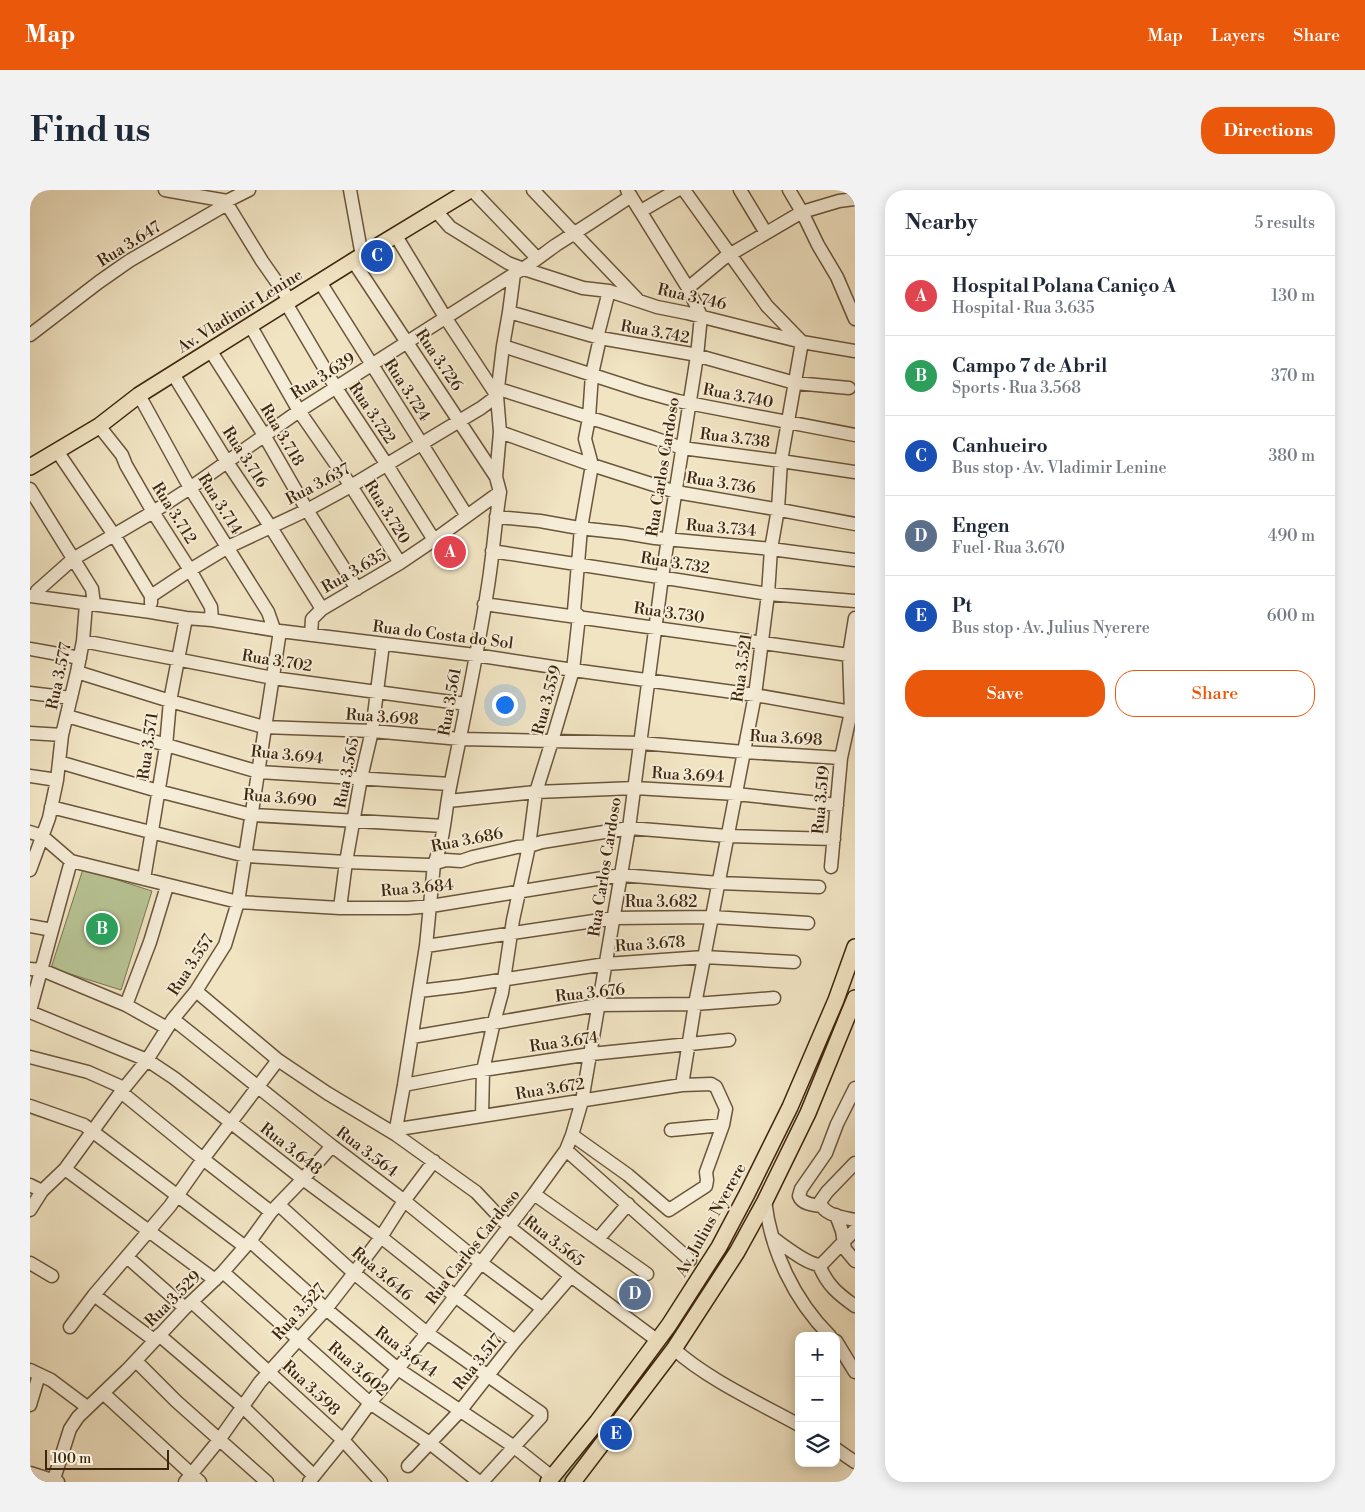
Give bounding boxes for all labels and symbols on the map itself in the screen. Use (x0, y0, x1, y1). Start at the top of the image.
street label: Rua 3.647 (94, 217, 164, 271)
pin: C (361, 237, 393, 275)
street label: Av. Vladimir Lenine (173, 264, 306, 358)
street label: Rua 3.746 (655, 279, 729, 315)
street label: Rua 3.742 (619, 316, 691, 348)
street label: Rua 3.726 (411, 325, 467, 395)
street label: Rua 3.639 (287, 348, 359, 404)
street label: Rua 3.724 (379, 355, 435, 425)
street label: Rua 3.722 (344, 378, 400, 448)
street label: Rua 3.740 (701, 379, 775, 413)
street label: Rua Carlos Cardoso (642, 396, 684, 538)
street label: Rua 3.718 (256, 400, 308, 470)
street label: Rua 3.716 (218, 423, 272, 491)
street label: Rua 3.738 (699, 424, 771, 452)
street label: Rua 3.637 (282, 459, 354, 509)
street label: Rua 3.736 (685, 468, 758, 498)
street label: Rua 3.714 (193, 470, 247, 539)
street label: Rua 3.720 (360, 476, 414, 548)
street label: Rua 3.712 (147, 478, 201, 548)
street label: Rua 3.734 (685, 515, 757, 541)
pin: A (434, 533, 466, 571)
street label: Rua 3.635 (318, 544, 390, 598)
street label: Rua 3.732 (639, 548, 711, 578)
street label: Rua 3.730 (632, 598, 706, 628)
street label: Rua do Costa do Sol (371, 616, 515, 654)
street label: Rua 3.521 (727, 632, 757, 704)
street label: Rua 3.577 (42, 640, 76, 712)
street label: Rua 3.702 (240, 646, 314, 676)
street label: Rua 3.559 (528, 663, 566, 737)
street label: Rua 3.561 (434, 666, 466, 738)
your location (492, 692, 518, 718)
street label: Rua 3.698 (345, 704, 419, 730)
street label: Rua 3.571 (133, 711, 163, 781)
street label: Rua 3.698 (749, 726, 823, 750)
street label: Rua 3.565 (330, 736, 364, 810)
street label: Rua 3.694 (250, 741, 325, 769)
street label: Rua 3.694 (651, 763, 725, 787)
street label: Rua 3.519 (808, 765, 834, 835)
street label: Rua 3.690 (242, 785, 318, 811)
street label: Rua Carlos Cardoso (584, 796, 626, 938)
street label: Rua 3.686 (429, 823, 505, 857)
street label: Rua 3.684 (380, 875, 455, 901)
street label: Rua 3.682 (625, 892, 697, 912)
pin: B (86, 910, 118, 948)
street label: Rua 3.557 (164, 931, 218, 999)
street label: Rua 3.678 (614, 932, 686, 956)
street label: Rua 3.676 (554, 979, 626, 1007)
street label: Rua 3.674 (528, 1027, 600, 1057)
street label: Rua 3.672 (514, 1074, 586, 1104)
street label: Rua 3.648 (256, 1119, 326, 1180)
street label: Rua 3.564 (332, 1122, 402, 1182)
street label: Av. Julius Nyerere (671, 1160, 751, 1281)
street label: Rua Carlos Cardoso (422, 1185, 524, 1309)
street label: Rua 3.565 (520, 1211, 588, 1271)
street label: Rua 3.646 (348, 1243, 417, 1305)
street label: Rua 3.529 (141, 1266, 206, 1331)
pin: D (619, 1275, 651, 1313)
street label: Rua 3.527 (268, 1279, 330, 1345)
street label: Rua 3.644 (371, 1322, 442, 1382)
street label: Rua 3.517 (449, 1330, 507, 1394)
street label: Rua 3.602 (324, 1337, 392, 1401)
street label: Rua 3.598 (278, 1356, 344, 1420)
pin: E (600, 1415, 632, 1453)
scale bar (45, 1447, 169, 1470)

